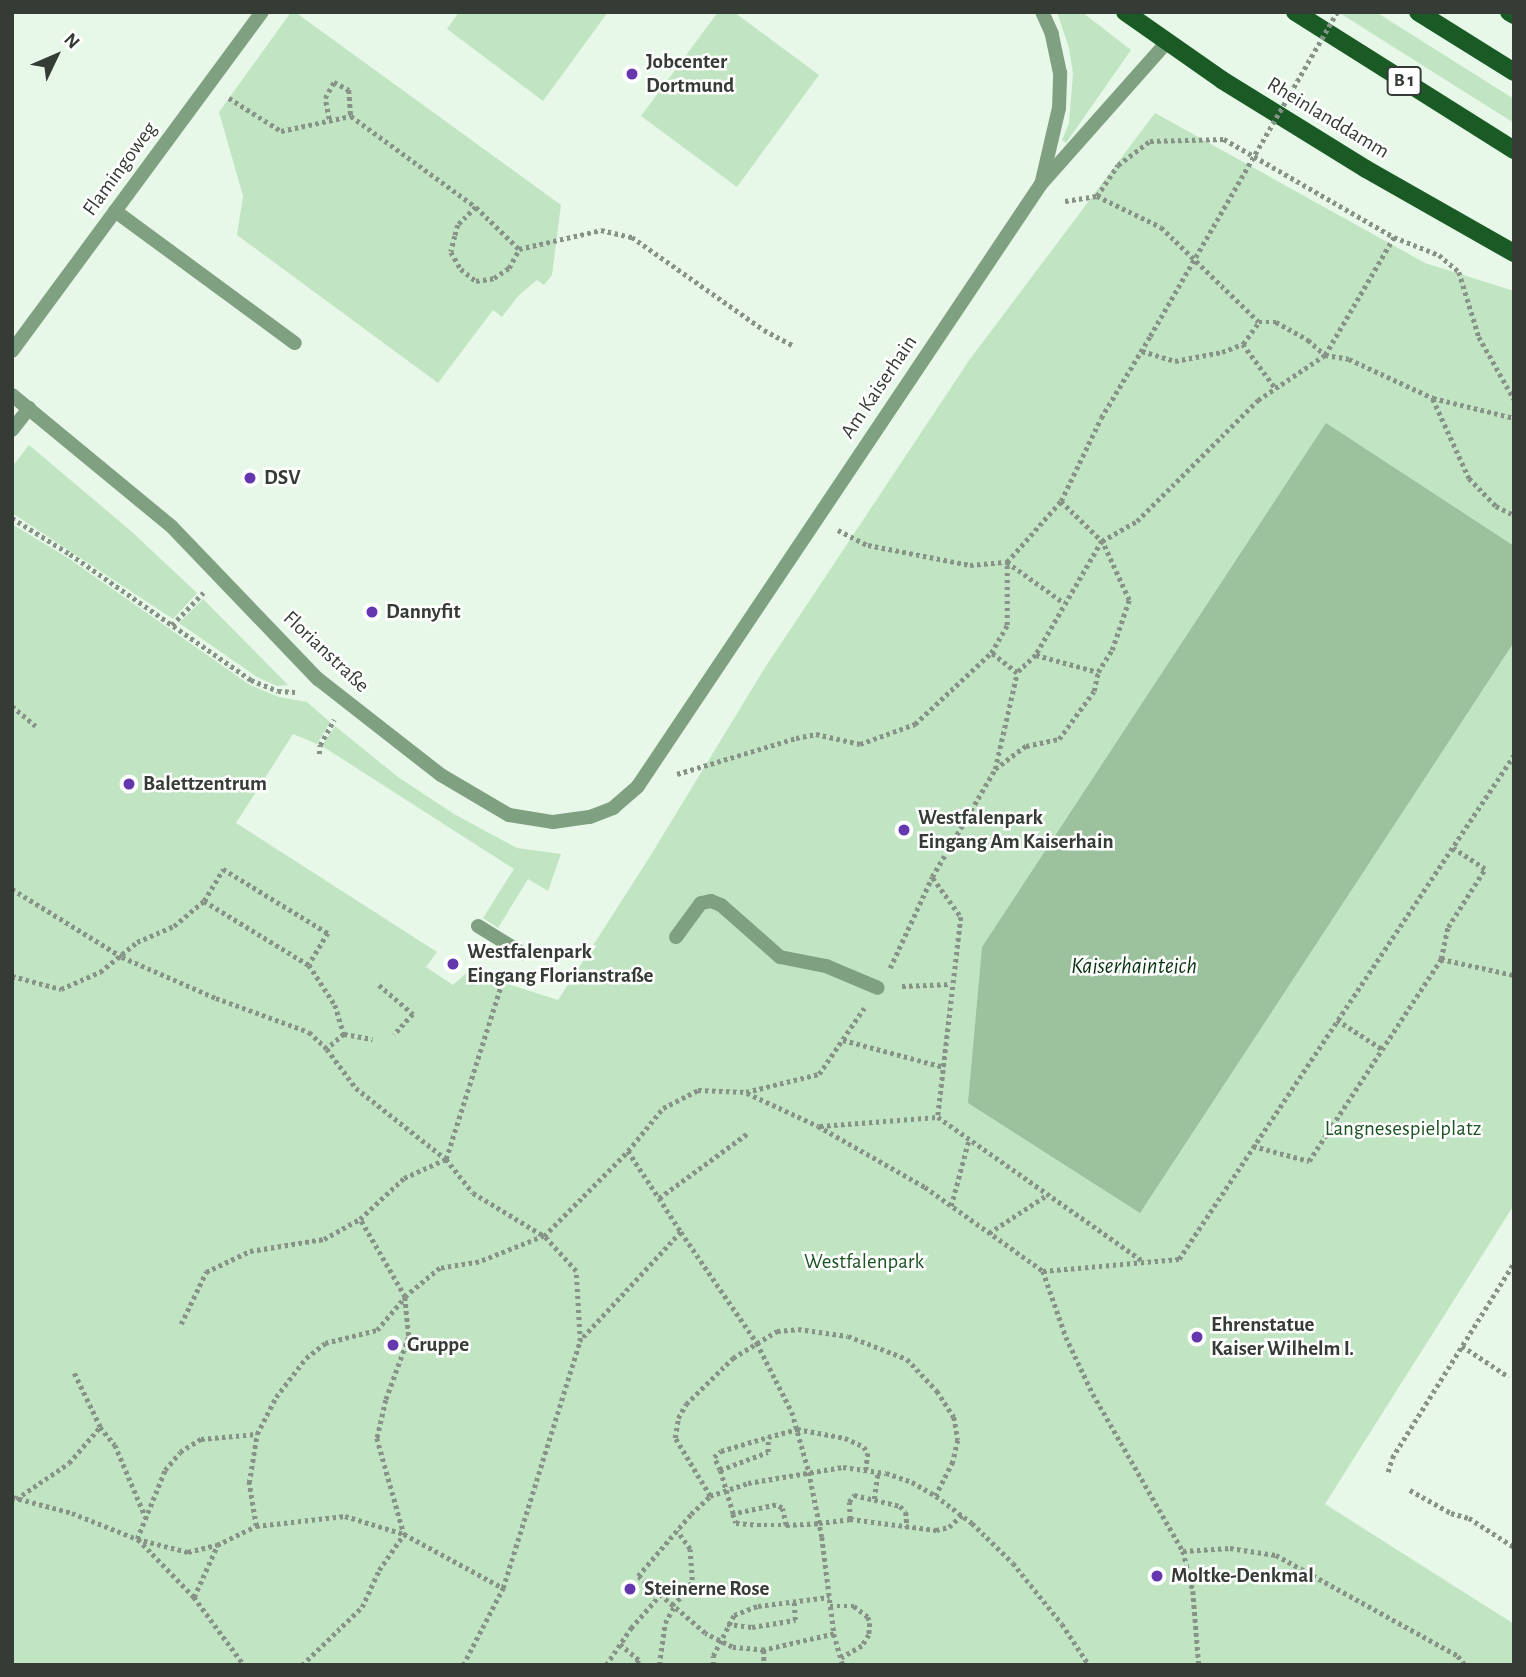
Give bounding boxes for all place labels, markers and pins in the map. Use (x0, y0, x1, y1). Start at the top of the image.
place label: Jobcenter Dortmund (646, 49, 734, 99)
marker: Jobcenter Dortmund (624, 66, 640, 82)
place label: DSV (264, 465, 301, 491)
marker: DSV (242, 470, 258, 486)
place label: Dannyfit (386, 599, 461, 625)
marker: Dannyfit (364, 604, 380, 620)
place label: Balettzentrum (143, 771, 267, 797)
marker: Balettzentrum (121, 776, 137, 792)
place label: Westfalenpark Eingang Am Kaiserhain (918, 805, 1113, 855)
marker: Westfalenpark Eingang Am Kaiserhain (896, 822, 912, 838)
place label: Westfalenpark Eingang Florianstraße (467, 939, 654, 989)
marker: Westfalenpark Eingang Florianstraße (445, 956, 461, 972)
place label: Ehrenstatue Kaiser Wilhelm I. (1211, 1312, 1354, 1362)
marker: Ehrenstatue Kaiser Wilhelm I. (1189, 1329, 1205, 1345)
place label: Gruppe (407, 1332, 469, 1358)
marker: Gruppe (385, 1337, 401, 1353)
place label: Moltke-Denkmal (1171, 1563, 1314, 1589)
marker: Moltke-Denkmal (1149, 1568, 1165, 1584)
place label: Steinerne Rose (644, 1576, 769, 1602)
marker: Steinerne Rose (622, 1581, 638, 1597)

